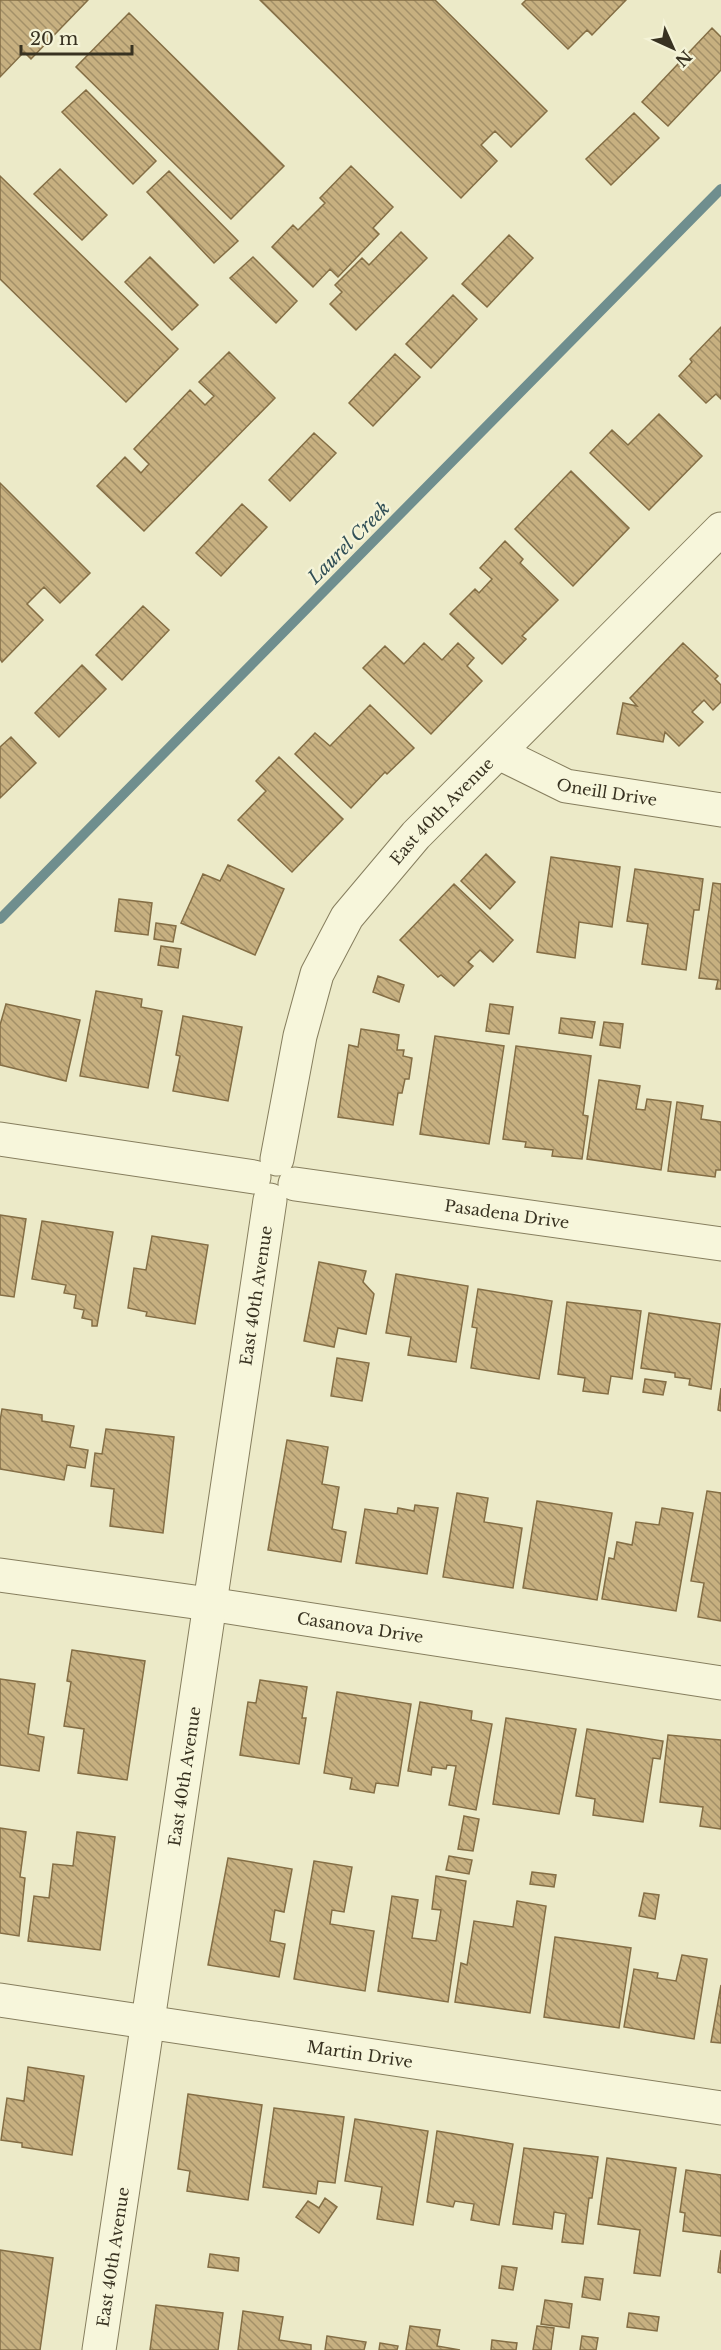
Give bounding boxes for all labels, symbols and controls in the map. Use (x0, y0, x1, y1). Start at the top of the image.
scale bar (21, 18, 132, 56)
north arrow (643, 18, 703, 78)
text: 20 m (30, 28, 78, 50)
text: N (671, 46, 696, 71)
water label: Laurel Creek (303, 498, 394, 589)
street label: East 40th Avenue (385, 753, 498, 869)
street label: Oneill Drive (553, 773, 659, 810)
street label: Pasadena Drive (443, 1195, 571, 1233)
street label: East 40th Avenue (236, 1224, 276, 1367)
street label: Casanova Drive (296, 1608, 425, 1647)
street label: East 40th Avenue (164, 1705, 205, 1848)
street label: Martin Drive (306, 2036, 414, 2072)
street label: East 40th Avenue (93, 2186, 133, 2328)

